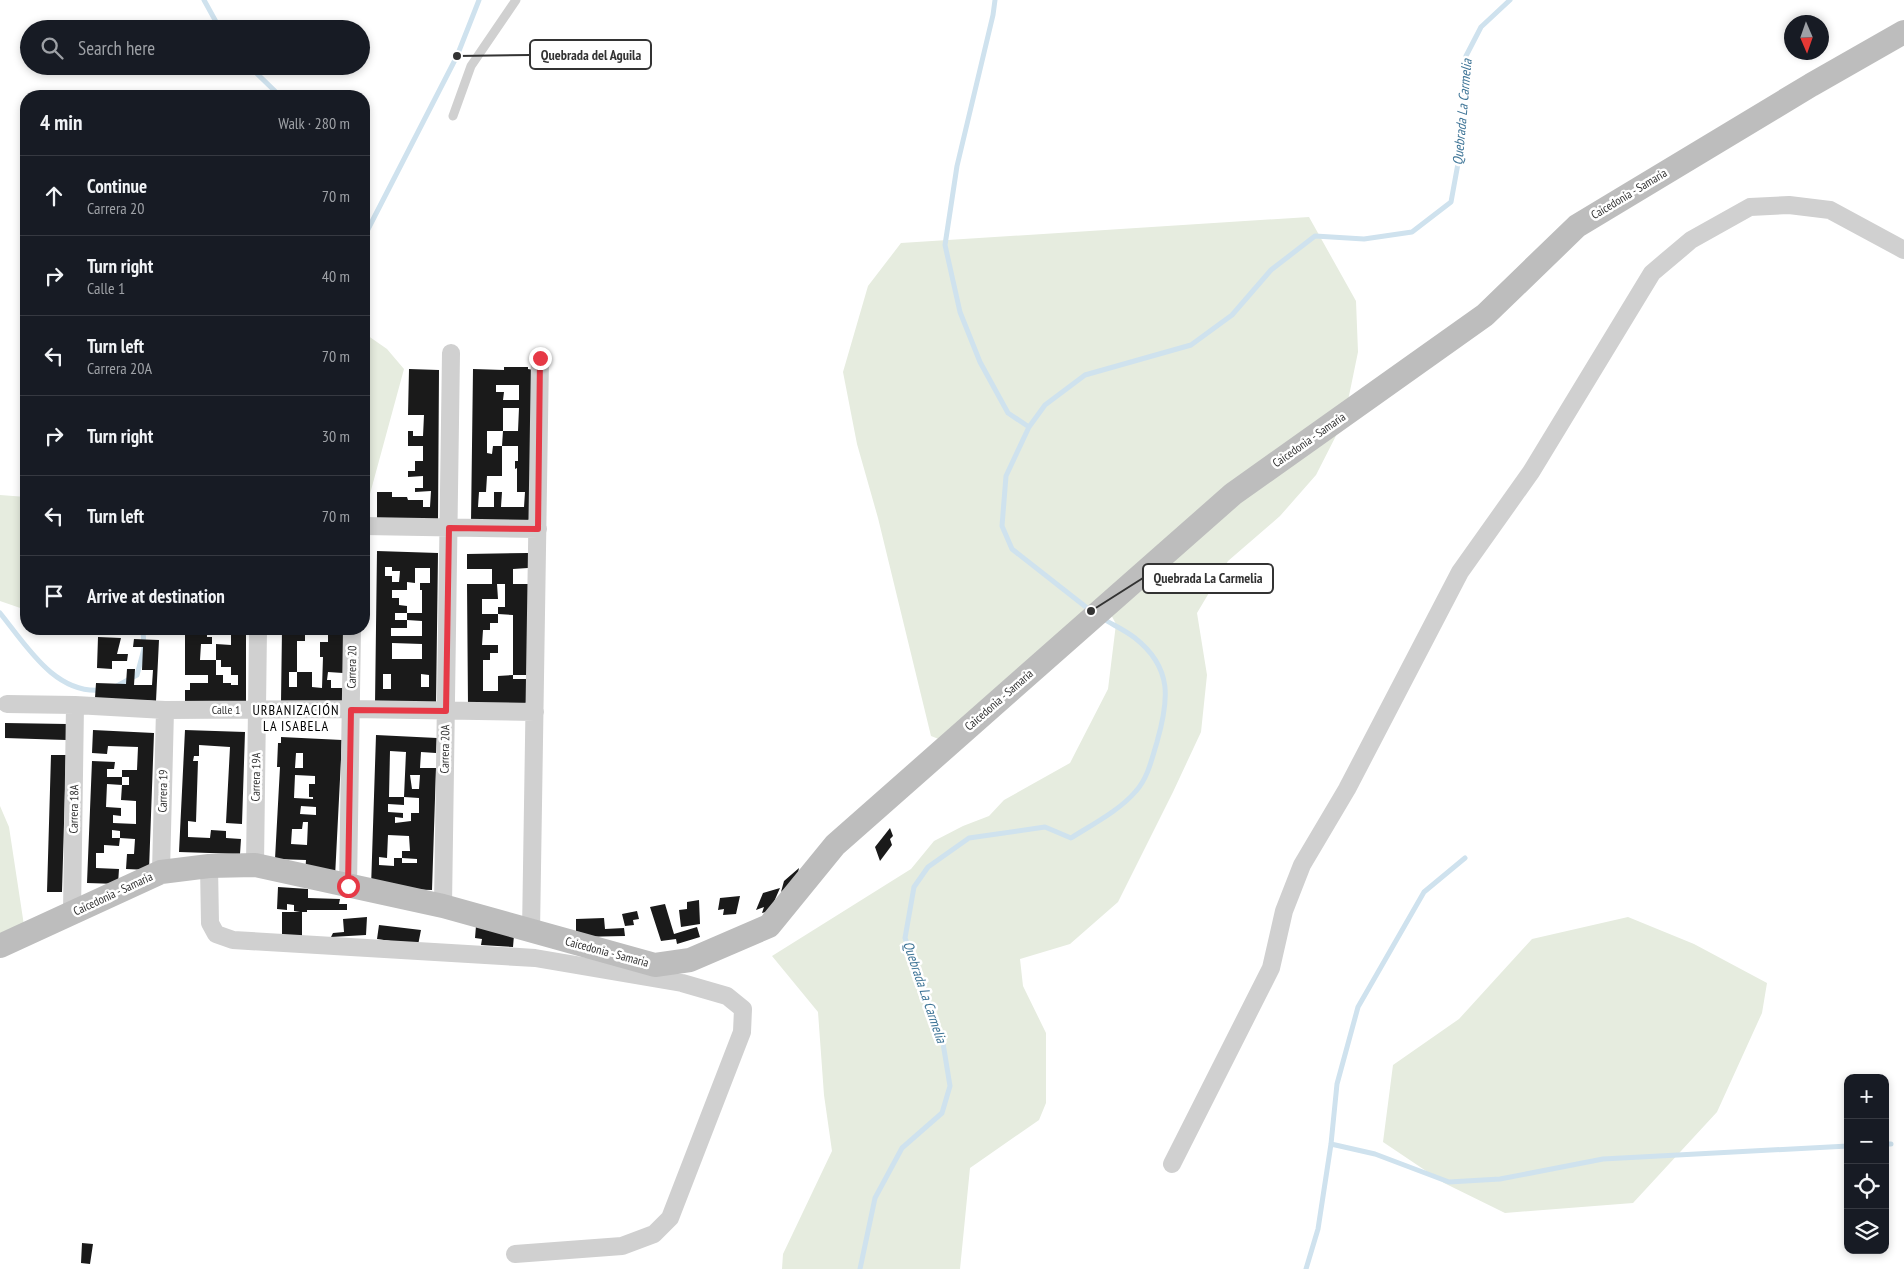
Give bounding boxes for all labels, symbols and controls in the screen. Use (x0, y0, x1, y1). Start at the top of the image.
north arrow (1784, 15, 1829, 60)
search box (20, 20, 370, 75)
icon: search (38, 34, 66, 62)
text: Search here (78, 36, 155, 60)
callout: Quebrada del Aguila (530, 40, 651, 69)
text: Quebrada del Aguila (541, 46, 641, 64)
water label: Quebrada La Carmelia (1448, 57, 1476, 166)
text: 4 min (40, 109, 82, 136)
text: Walk · 280 m (278, 113, 350, 133)
street label: Caicedonia - Samaria (1588, 165, 1670, 222)
text: Continue (87, 174, 147, 198)
icon: ahead (40, 182, 68, 210)
text: 70 m (322, 186, 350, 206)
text: Carrera 20 (87, 198, 144, 218)
text: Turn right (87, 254, 153, 278)
icon: right (40, 262, 68, 290)
text: 40 m (322, 266, 350, 286)
text: Calle 1 (87, 278, 125, 298)
text: Turn left (87, 334, 144, 358)
icon: left (40, 342, 68, 370)
text: 70 m (322, 346, 350, 366)
route end (529, 347, 552, 370)
text: Carrera 20A (87, 358, 152, 378)
street label: Caicedonia - Samaria (1269, 409, 1348, 470)
icon: right (40, 422, 68, 450)
text: Turn right (87, 424, 153, 448)
text: 30 m (322, 426, 350, 446)
icon: left (40, 502, 68, 530)
text: Turn left (87, 504, 144, 528)
text: 70 m (322, 506, 350, 526)
callout: Quebrada La Carmelia (1143, 564, 1273, 593)
text: Quebrada La Carmelia (1153, 569, 1263, 587)
icon: arrive (40, 582, 68, 610)
text: Arrive at destination (87, 584, 225, 608)
street label: Carrera 20 (344, 645, 359, 689)
street label: Caicedonia - Samaria (961, 666, 1036, 733)
district label: URBANIZACIÓN LA ISABELA (252, 701, 340, 735)
street label: Calle 1 (212, 702, 240, 717)
street label: Carrera 20A (437, 724, 452, 774)
street label: Carrera 19A (248, 752, 263, 802)
street label: Carrera 19 (155, 769, 170, 813)
street label: Carrera 18A (66, 784, 81, 834)
street label: Caicedonia - Samaria (71, 869, 155, 918)
route start (337, 875, 360, 898)
street label: Caicedonia - Samaria (564, 933, 651, 970)
water label: Quebrada La Carmelia (899, 939, 951, 1047)
map controls (1844, 1074, 1889, 1254)
button: + (1844, 1074, 1889, 1119)
button: − (1844, 1119, 1889, 1164)
button: locate (1844, 1164, 1889, 1209)
button: layers (1844, 1209, 1889, 1254)

